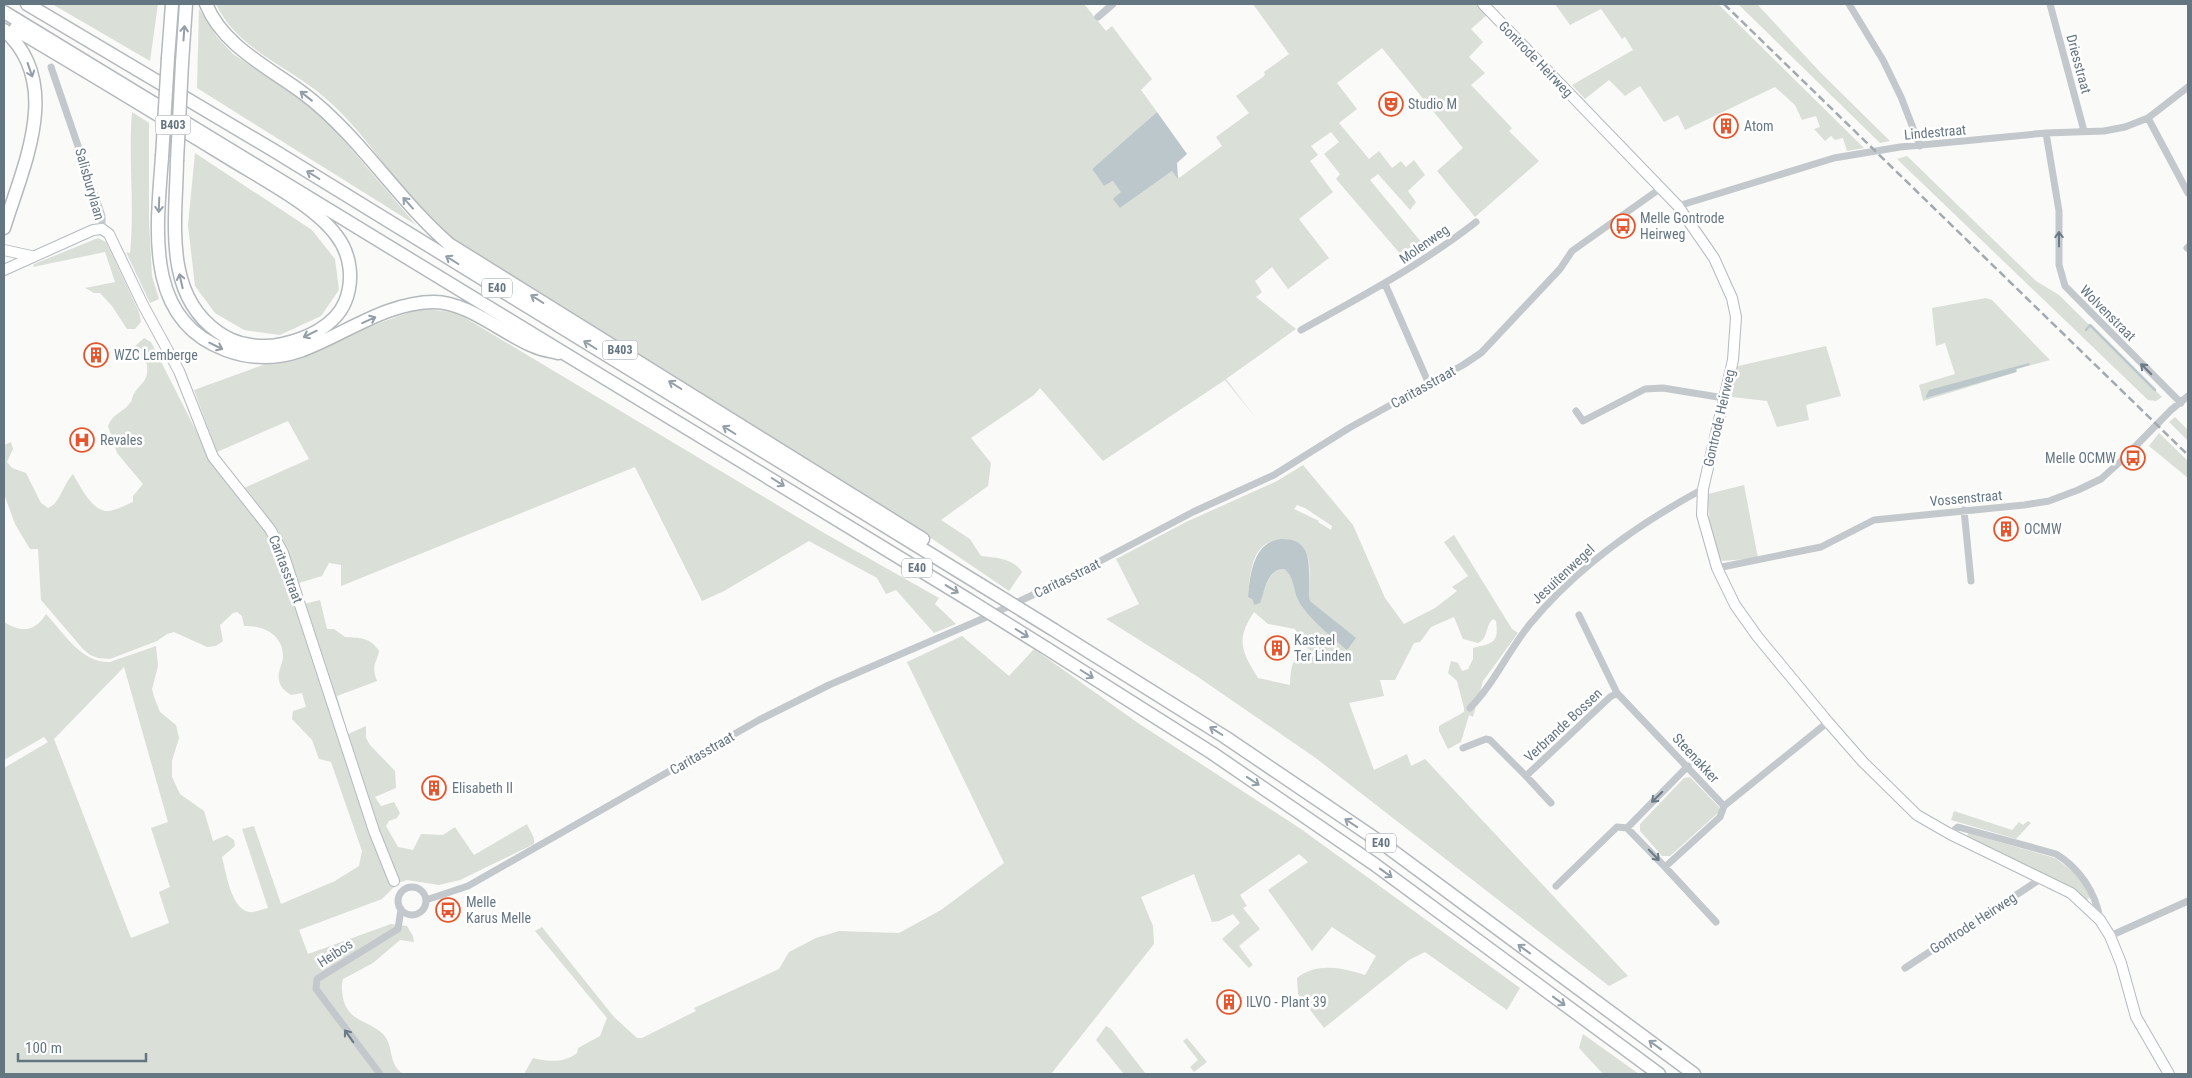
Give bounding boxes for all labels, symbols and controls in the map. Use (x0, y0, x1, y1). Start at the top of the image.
street label: Gontrode Heirweg (1496, 18, 1576, 100)
one-way arrow (179, 26, 189, 42)
street label: Driesstraat (2063, 33, 2095, 95)
one-way arrow (26, 62, 35, 78)
one-way arrow (300, 90, 313, 101)
theatre icon: Studio M (1378, 91, 1404, 117)
place label: Studio M (1408, 96, 1457, 112)
building icon: Atom (1713, 113, 1739, 139)
road number: B403 (156, 116, 190, 134)
place label: Atom (1744, 118, 1774, 134)
street label: Lindestraat (1903, 121, 1967, 143)
street label: Salisburylaan (72, 146, 108, 222)
one-way arrow (307, 170, 321, 180)
one-way arrow (402, 196, 413, 209)
one-way arrow (154, 197, 164, 213)
place label: Melle Gontrode Heirweg (1640, 210, 1725, 242)
bus stop icon: Melle Gontrode Heirweg (1610, 213, 1636, 239)
street label: Molenweg (1396, 221, 1452, 267)
one-way arrow (2054, 231, 2064, 247)
one-way arrow (445, 255, 459, 265)
one-way arrow (176, 273, 185, 289)
road number: E40 (482, 278, 512, 298)
street label: Wolvenstraat (2077, 282, 2139, 344)
one-way arrow (531, 294, 545, 304)
one-way arrow (361, 315, 376, 325)
one-way arrow (303, 330, 318, 339)
one-way arrow (584, 340, 598, 350)
road number: B403 (602, 340, 638, 360)
one-way arrow (208, 341, 223, 351)
building icon: WZC Lemberge (83, 342, 109, 368)
place label: WZC Lemberge (114, 347, 198, 363)
one-way arrow (2140, 362, 2152, 375)
street label: Caritasstraat (1388, 363, 1458, 411)
street label: Gontrode Heirweg (1700, 368, 1738, 468)
one-way arrow (669, 379, 683, 389)
one-way arrow (722, 425, 736, 435)
hospital icon: Revales (69, 427, 95, 453)
place label: Revales (100, 432, 143, 448)
bus stop icon: Melle OCMW (2120, 445, 2146, 471)
place label: Melle OCMW (2045, 450, 2116, 466)
one-way arrow (770, 478, 784, 488)
street label: Vossenstraat (1929, 487, 2003, 509)
building icon: OCMW (1993, 516, 2019, 542)
place label: OCMW (2024, 521, 2062, 537)
street label: Caritasstraat (266, 533, 306, 605)
street label: Jesuitenwegel (1528, 541, 1598, 607)
street label: Caritasstraat (1031, 555, 1103, 601)
road number: E40 (902, 558, 932, 578)
one-way arrow (944, 585, 958, 595)
one-way arrow (1015, 628, 1029, 638)
place label: Kasteel Ter Linden (1294, 632, 1352, 664)
building icon: Kasteel Ter Linden (1264, 635, 1290, 661)
one-way arrow (1079, 669, 1093, 679)
street label: Verbrande Bossen (1521, 685, 1605, 765)
one-way arrow (1209, 726, 1223, 736)
street label: Caritasstraat (667, 728, 737, 778)
street label: Steenakker (1669, 730, 1723, 786)
building icon: Elisabeth II (421, 775, 447, 801)
one-way arrow (1245, 776, 1259, 786)
place label: Elisabeth II (452, 780, 513, 796)
one-way arrow (1651, 791, 1664, 803)
one-way arrow (1344, 817, 1358, 827)
road number: E40 (1366, 834, 1396, 852)
one-way arrow (1648, 849, 1660, 862)
one-way arrow (1379, 868, 1393, 878)
street label: Gontrode Heirweg (1927, 889, 2019, 957)
place label: Melle Karus Melle (466, 894, 532, 926)
bus stop icon: Melle Karus Melle (435, 897, 461, 923)
street label: Heibos (314, 936, 356, 970)
one-way arrow (1517, 944, 1531, 954)
building icon: ILVO - Plant 39 (1216, 989, 1242, 1015)
place label: ILVO - Plant 39 (1246, 994, 1327, 1010)
one-way arrow (1552, 996, 1566, 1006)
scale bar (18, 1030, 145, 1062)
one-way arrow (344, 1030, 355, 1043)
text: 100 m (25, 1039, 62, 1057)
one-way arrow (1648, 1040, 1662, 1050)

